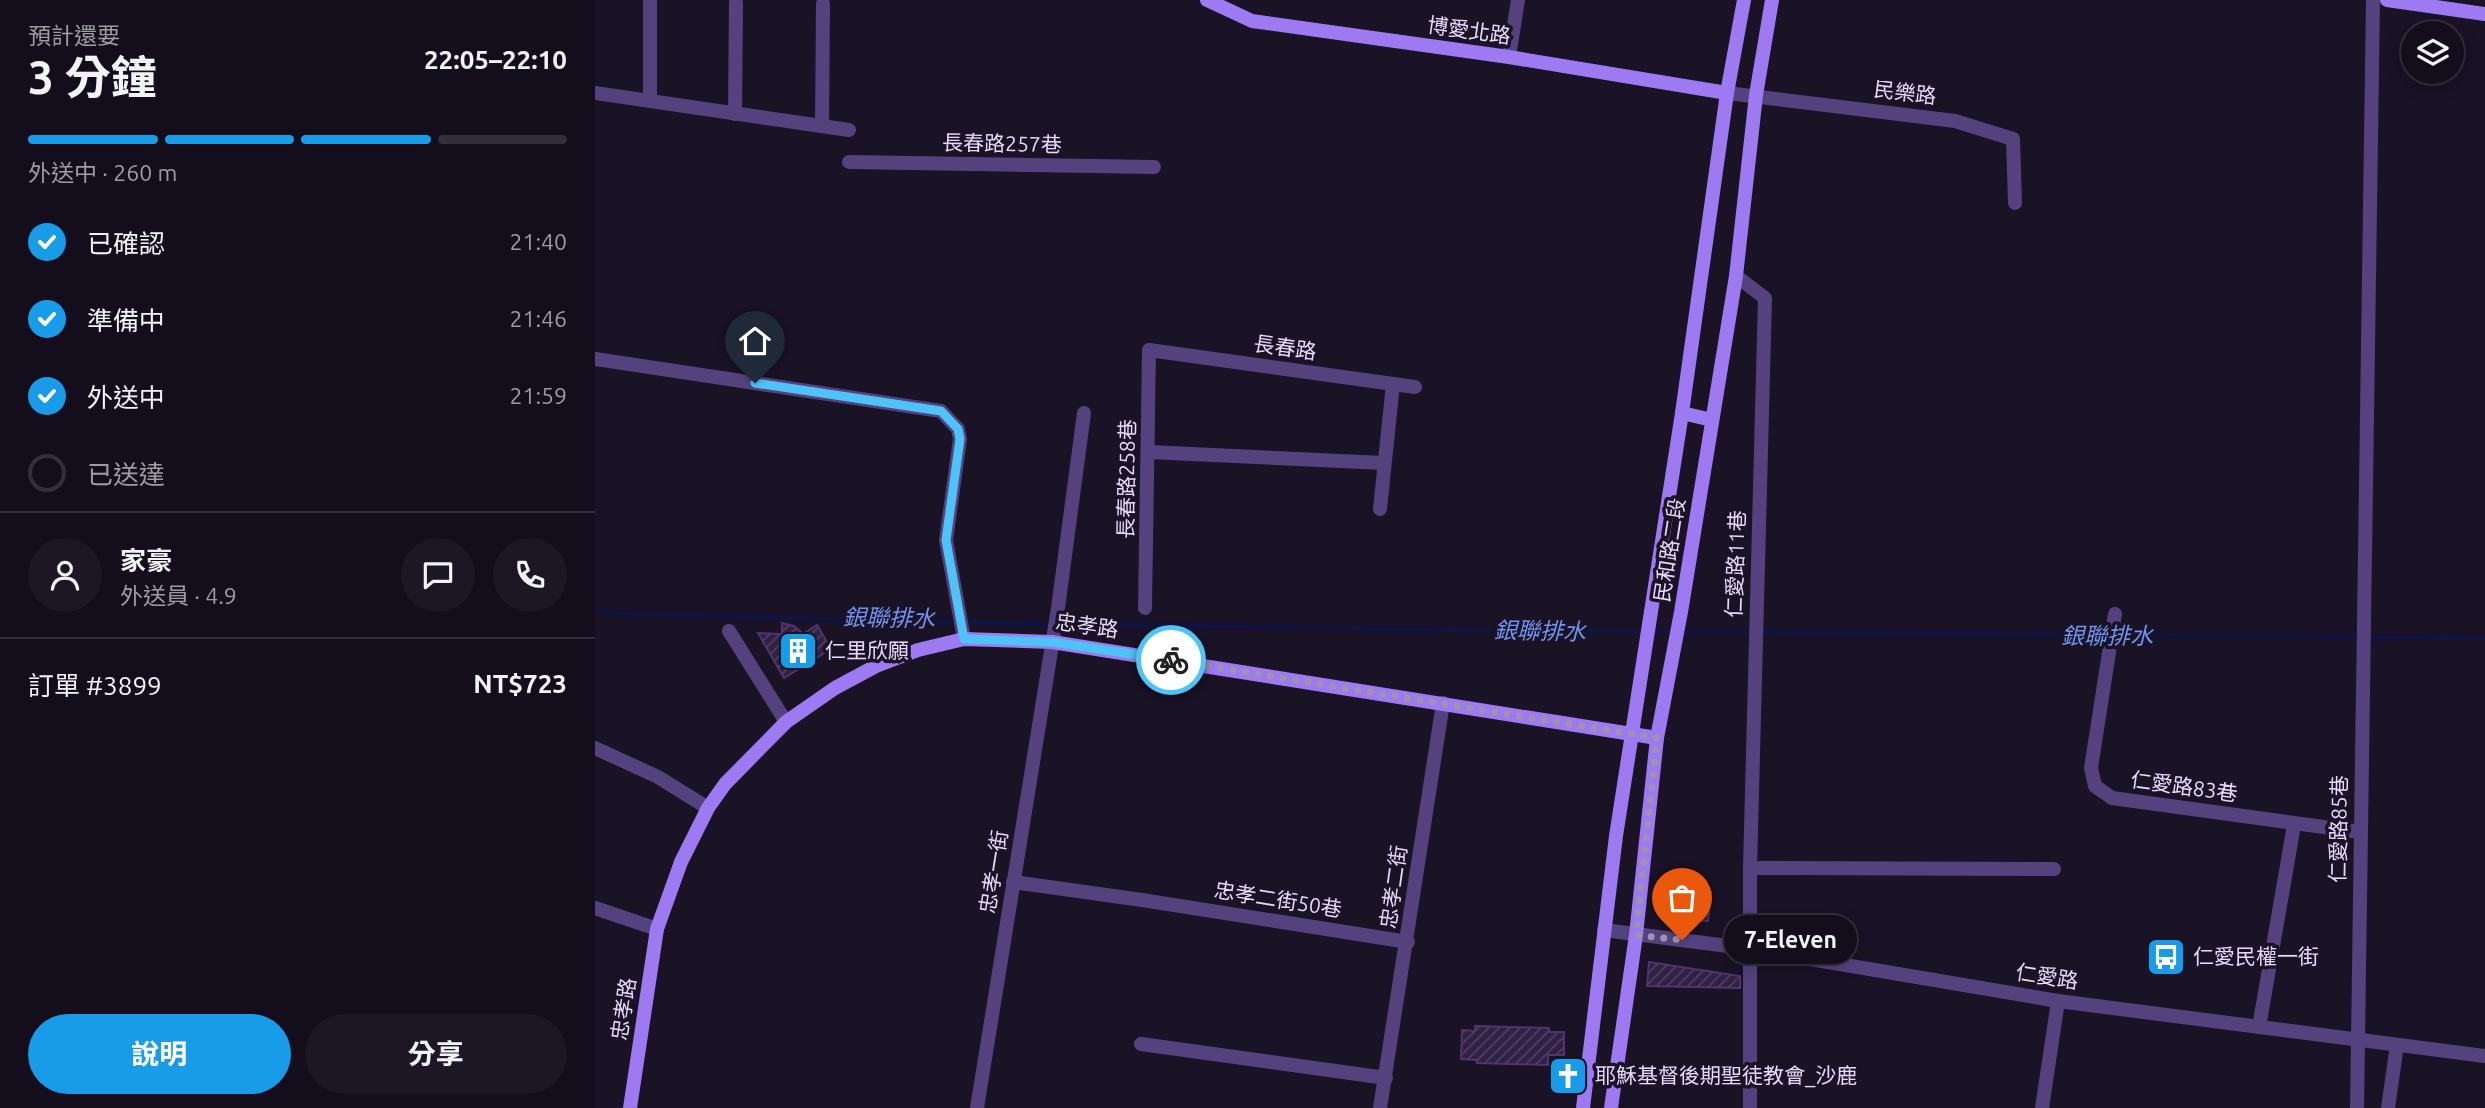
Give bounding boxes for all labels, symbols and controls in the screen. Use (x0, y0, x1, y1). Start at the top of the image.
street label: 博愛北路 (1426, 12, 1512, 48)
map controls (2401, 21, 2464, 84)
button: layers (2401, 21, 2464, 84)
text: 預計還要 (28, 23, 120, 48)
text: 22:05–22:10 (424, 45, 567, 74)
text: 3 分鐘 (28, 51, 157, 103)
street label: 民樂路 (1872, 76, 1938, 108)
street label: 長春路257巷 (942, 130, 1062, 156)
text: 外送中 · 260 m (28, 160, 177, 185)
icon: check (28, 223, 66, 261)
text: 已確認 (87, 229, 165, 258)
text: 21:40 (509, 229, 567, 254)
icon: check (28, 300, 66, 338)
text: 準備中 (87, 306, 165, 335)
text: 21:46 (509, 306, 567, 331)
pin (725, 311, 785, 383)
icon: home (736, 322, 774, 360)
street label: 長春路 (1252, 331, 1318, 363)
icon: check (28, 377, 66, 415)
text: 外送中 (87, 383, 165, 412)
text: 21:59 (509, 383, 567, 408)
street label: 長春路258巷 (1113, 419, 1139, 539)
text: 已送達 (87, 460, 165, 489)
street label: 民和路二段 (1649, 496, 1689, 604)
street label: 仁愛路11巷 (1721, 510, 1749, 618)
button: person (28, 538, 102, 612)
button: chat (401, 538, 475, 612)
button: phone (493, 538, 567, 612)
text: 家豪 (120, 546, 172, 575)
text: 外送員 · 4.9 (120, 583, 237, 608)
water label: 銀聯排水 (843, 604, 936, 631)
street label: 忠孝路 (1054, 609, 1120, 641)
water label: 銀聯排水 (1494, 617, 1587, 644)
water label: 銀聯排水 (2061, 623, 2154, 648)
courier (1136, 625, 1206, 695)
building icon: 仁里欣願 (777, 630, 819, 672)
place label: 仁里欣願 (825, 638, 909, 662)
icon: bike (1152, 641, 1190, 679)
text: NT$723 (473, 669, 567, 698)
text: 訂單 #3899 (28, 671, 162, 700)
street label: 仁愛路83巷 (2129, 767, 2239, 805)
street label: 仁愛路85巷 (2325, 775, 2351, 883)
street label: 忠孝一街 (975, 828, 1011, 915)
street label: 忠孝二街 (1375, 844, 1411, 930)
pin (1652, 868, 1712, 940)
street label: 忠孝二街50巷 (1213, 877, 1344, 921)
icon: bag (1663, 879, 1701, 917)
callout: 7-Eleven (1724, 916, 1857, 964)
text: 7-Eleven (1744, 927, 1837, 952)
bus stop icon: 仁愛民權一街 (2145, 936, 2187, 978)
place label: 仁愛民權一街 (2193, 944, 2319, 968)
street label: 仁愛路 (2014, 959, 2080, 993)
street label: 忠孝路 (606, 976, 640, 1042)
button: 說明 (28, 1014, 291, 1094)
button: 分享 (305, 1014, 567, 1094)
church icon: 耶穌基督後期聖徒教會_沙鹿 (1547, 1055, 1589, 1097)
place label: 耶穌基督後期聖徒教會_沙鹿 (1595, 1063, 1857, 1088)

